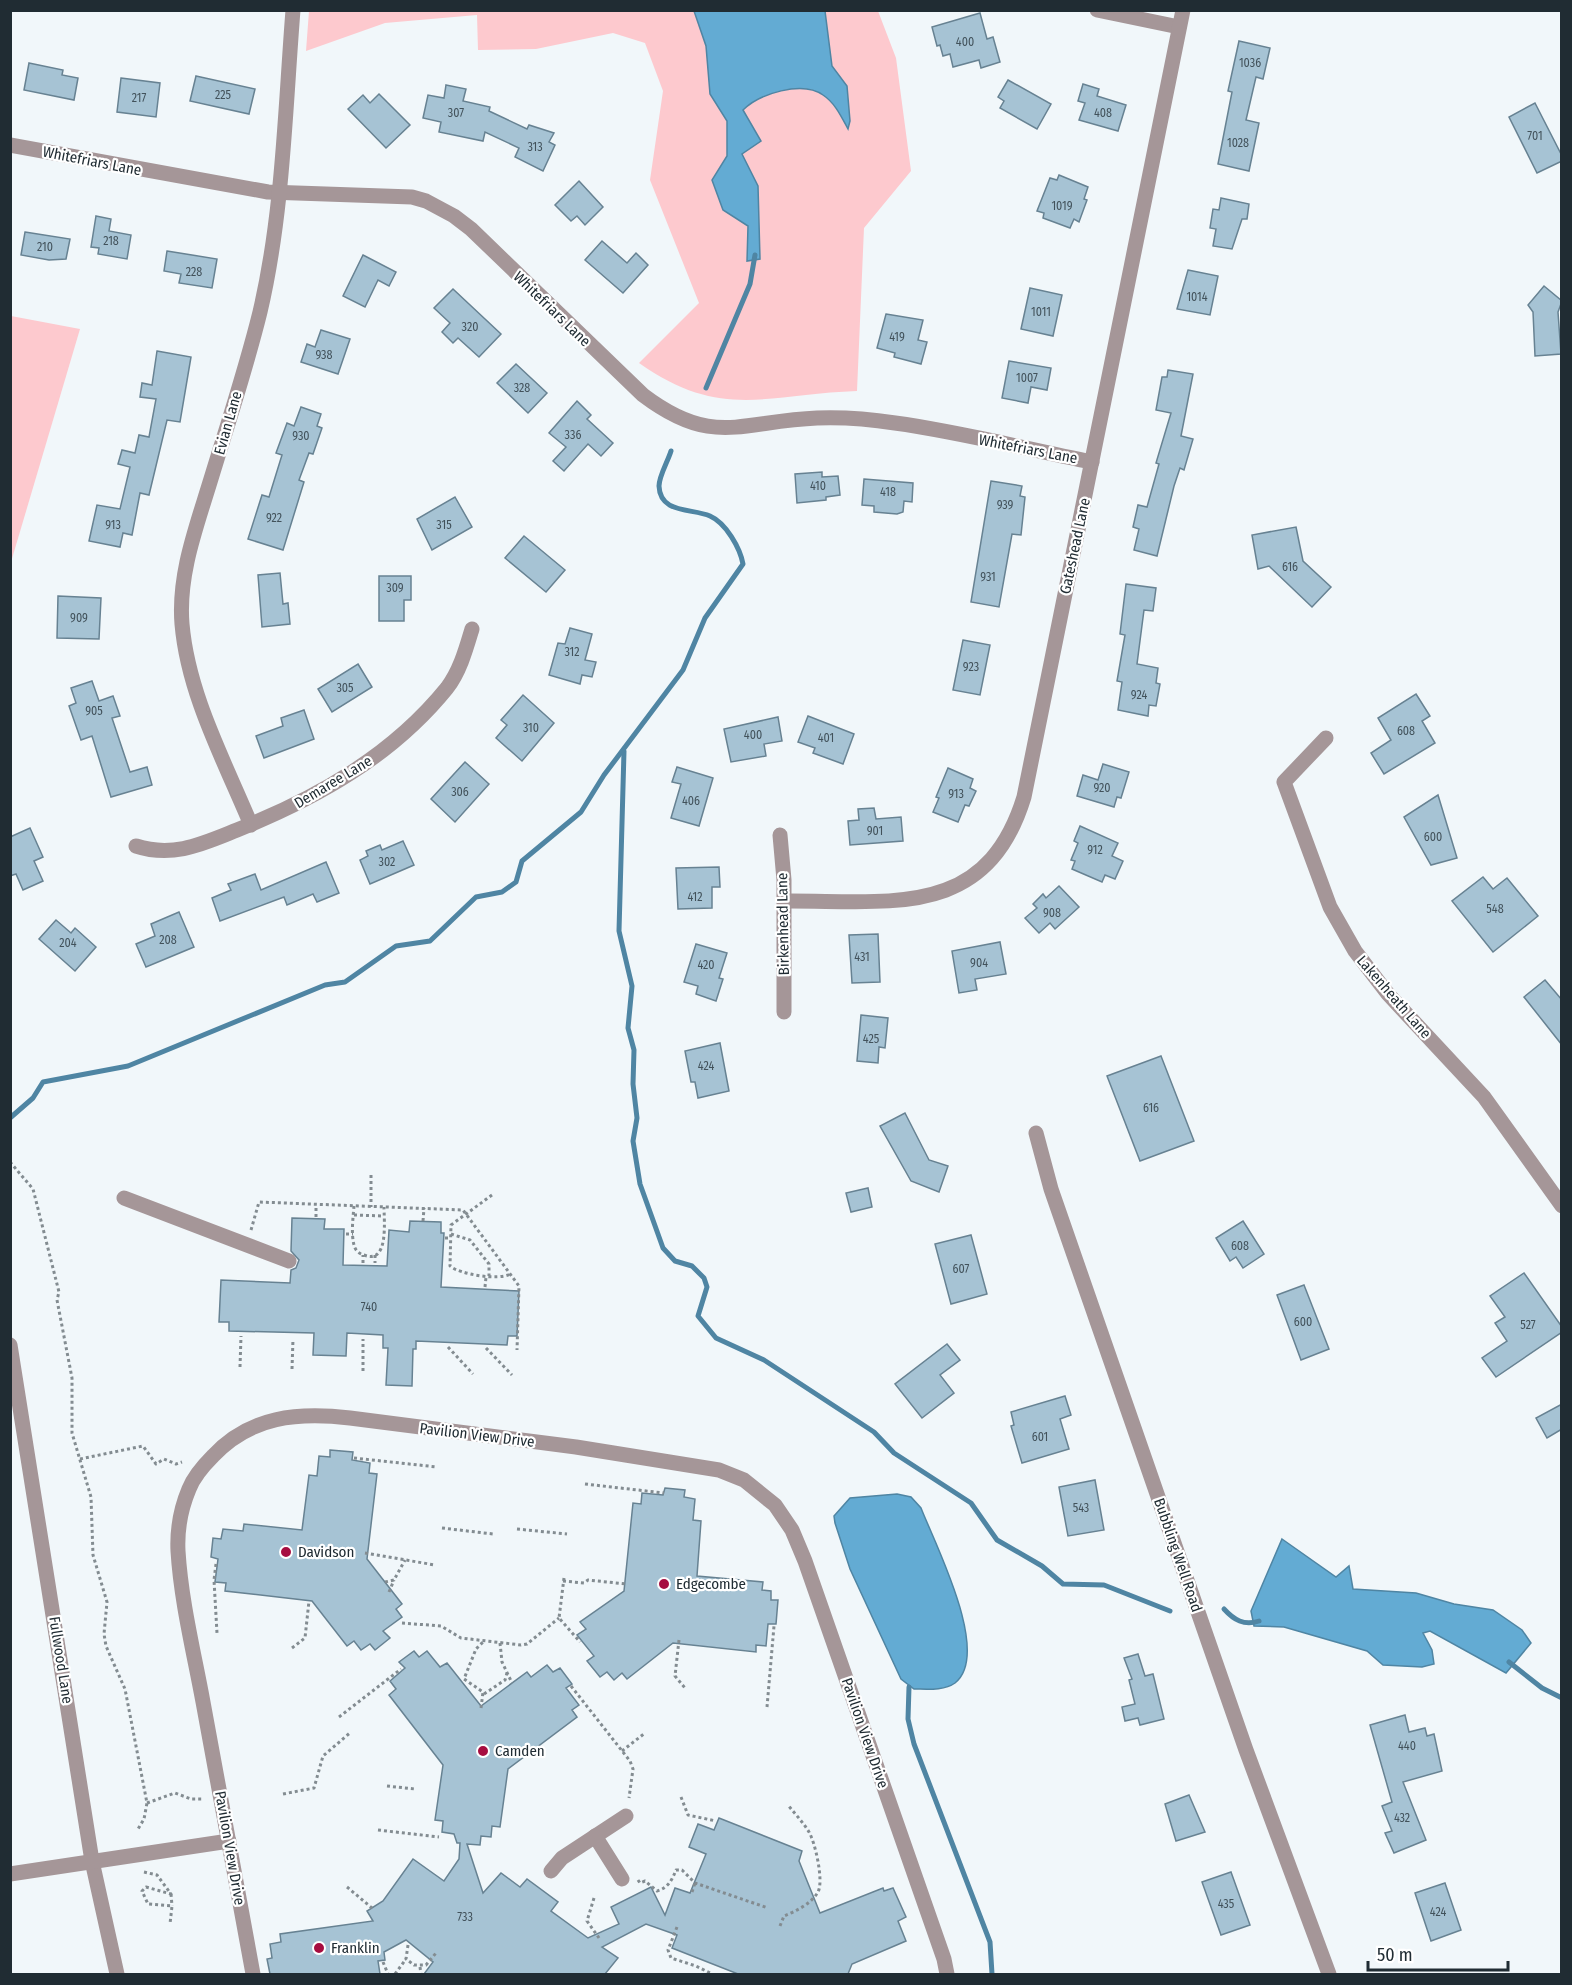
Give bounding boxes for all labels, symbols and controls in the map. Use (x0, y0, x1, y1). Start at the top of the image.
house number: 400 (956, 35, 974, 49)
house number: 1036 (1239, 56, 1261, 70)
house number: 225 (215, 88, 232, 102)
house number: 217 (132, 91, 146, 105)
house number: 307 (448, 106, 464, 120)
house number: 408 (1094, 106, 1112, 120)
house number: 701 (1527, 129, 1543, 143)
house number: 1028 (1227, 136, 1249, 150)
house number: 313 (527, 140, 543, 154)
street label: Whitefriars Lane (41, 143, 143, 179)
house number: 1019 (1051, 199, 1073, 213)
house number: 218 (103, 234, 119, 248)
house number: 210 (37, 240, 53, 254)
house number: 228 (186, 265, 202, 279)
street label: Whitefriars Lane (510, 268, 594, 350)
house number: 1014 (1186, 290, 1208, 304)
house number: 1011 (1031, 305, 1051, 319)
house number: 320 (462, 320, 478, 334)
house number: 419 (889, 330, 905, 344)
house number: 938 (315, 348, 333, 362)
house number: 1007 (1016, 371, 1038, 385)
house number: 328 (514, 381, 530, 395)
street label: Evian Lane (210, 389, 246, 457)
house number: 336 (565, 428, 581, 442)
house number: 930 (292, 429, 310, 443)
street label: Whitefriars Lane (977, 431, 1079, 467)
house number: 410 (810, 479, 826, 493)
house number: 418 (880, 485, 896, 499)
street label: Gateshead Lane (1056, 496, 1094, 596)
house number: 939 (997, 498, 1014, 512)
house number: 922 (266, 511, 282, 525)
house number: 913 (105, 518, 121, 532)
house number: 315 (436, 518, 452, 532)
house number: 616 (1282, 560, 1298, 574)
house number: 931 (980, 570, 996, 584)
house number: 309 (386, 581, 404, 595)
house number: 909 (70, 611, 88, 625)
house number: 312 (564, 645, 580, 659)
house number: 923 (963, 660, 979, 674)
house number: 305 (336, 681, 354, 695)
house number: 924 (1131, 688, 1147, 702)
house number: 905 (85, 704, 103, 718)
house number: 310 (523, 721, 539, 735)
house number: 608 (1397, 724, 1415, 738)
house number: 400 (744, 728, 762, 742)
house number: 401 (818, 731, 834, 745)
street label: Demaree Lane (291, 752, 375, 812)
house number: 920 (1093, 781, 1111, 795)
house number: 306 (451, 785, 469, 799)
house number: 913 (948, 787, 964, 801)
house number: 406 (682, 794, 700, 808)
house number: 901 (867, 824, 883, 838)
house number: 600 (1424, 830, 1442, 844)
house number: 912 (1087, 843, 1103, 857)
house number: 302 (379, 855, 395, 869)
street label: Birkenhead Lane (773, 872, 793, 976)
house number: 412 (687, 890, 703, 904)
house number: 548 (1486, 902, 1504, 916)
house number: 908 (1043, 906, 1061, 920)
house number: 208 (159, 933, 177, 947)
house number: 204 (59, 936, 77, 950)
house number: 431 (854, 950, 870, 964)
street label: Lakenheath Lane (1353, 952, 1435, 1042)
house number: 904 (970, 956, 988, 970)
house number: 420 (697, 958, 715, 972)
house number: 425 (863, 1032, 880, 1046)
house number: 424 (698, 1059, 714, 1073)
house number: 616 (1143, 1101, 1159, 1115)
house number: 608 (1231, 1239, 1249, 1253)
house number: 607 (953, 1262, 970, 1276)
house number: 740 (361, 1300, 377, 1314)
house number: 600 (1294, 1315, 1312, 1329)
house number: 527 (1520, 1318, 1536, 1332)
street label: Pavilion View Drive (419, 1419, 535, 1451)
house number: 601 (1032, 1430, 1048, 1444)
street label: Bubbling Well Road (1150, 1496, 1206, 1614)
house number: 543 (1073, 1501, 1089, 1515)
place label: Davidson (298, 1543, 354, 1561)
marker: Davidson (279, 1545, 293, 1559)
place label: Edgecombe (676, 1575, 746, 1593)
marker: Edgecombe (657, 1577, 671, 1591)
street label: Fullwood Lane (45, 1615, 77, 1705)
street label: Pavilion View Drive (838, 1675, 892, 1791)
house number: 440 (1398, 1739, 1416, 1753)
place label: Camden (495, 1742, 545, 1760)
marker: Camden (476, 1744, 490, 1758)
street label: Pavilion View Drive (211, 1789, 249, 1907)
house number: 432 (1394, 1811, 1410, 1825)
house number: 435 (1218, 1897, 1235, 1911)
house number: 424 (1430, 1905, 1446, 1919)
house number: 733 (457, 1910, 473, 1924)
scale bar (1368, 1934, 1508, 1972)
place label: Franklin (331, 1939, 380, 1957)
marker: Franklin (312, 1941, 326, 1955)
text: 50 m (1377, 1944, 1413, 1966)

